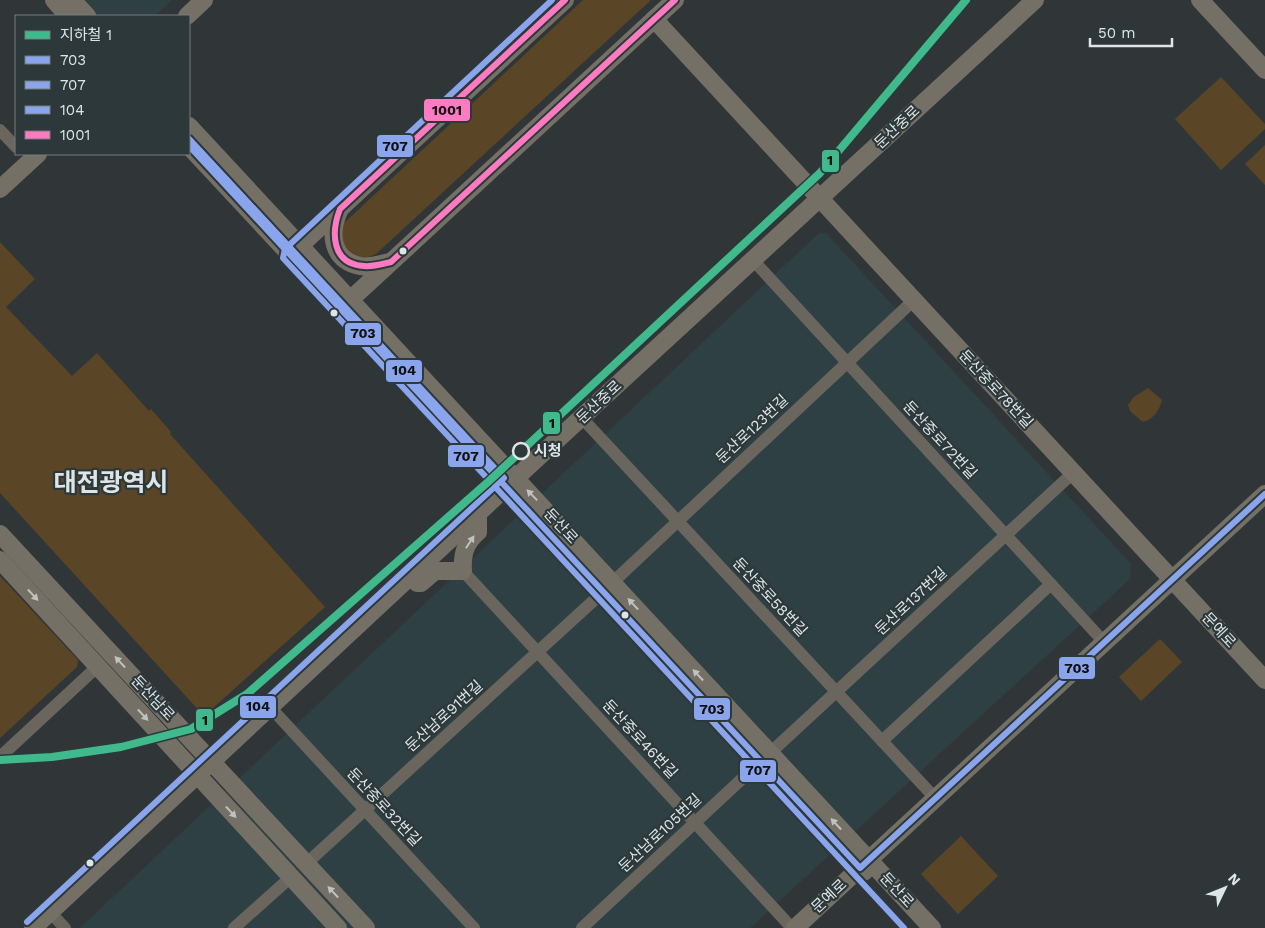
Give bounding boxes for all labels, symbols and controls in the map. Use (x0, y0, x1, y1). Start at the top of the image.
legend (15, 15, 190, 155)
scale bar (1090, 15, 1172, 47)
text: 50 m (1098, 24, 1135, 42)
text: 지하철 1 (60, 26, 112, 44)
text: 703 (60, 51, 86, 69)
text: 707 (60, 76, 86, 94)
line badge: 1001 (423, 98, 471, 122)
text: 104 (60, 101, 84, 119)
text: 1001 (432, 102, 462, 118)
street label: 둔산중로 (871, 102, 923, 152)
text: 1001 (60, 126, 90, 144)
line badge: 707 (376, 134, 414, 158)
text: 707 (382, 138, 408, 154)
line badge: 1 (821, 149, 840, 173)
text: 1 (827, 152, 833, 168)
unlabelled marker (398, 246, 408, 256)
unlabelled marker (329, 308, 339, 318)
line badge: 703 (344, 322, 382, 346)
text: 703 (350, 325, 376, 341)
street label: 둔산중로78번길 (955, 346, 1037, 432)
line badge: 104 (385, 359, 423, 383)
text: 104 (392, 362, 416, 378)
street label: 둔산중로 (573, 377, 625, 427)
street label: 둔산로123번길 (712, 391, 792, 467)
street label: 둔산중로72번길 (899, 397, 981, 483)
line badge: 1 (542, 411, 561, 435)
text: 1 (549, 415, 555, 431)
marker: 시청 (512, 442, 530, 460)
place label: 시청 (534, 442, 562, 460)
line badge: 707 (447, 444, 485, 468)
text: 707 (453, 448, 479, 464)
district label: 대전광역시 (53, 468, 169, 497)
one-way arrow (526, 490, 538, 502)
street label: 둔산로 (540, 505, 582, 547)
one-way arrow (465, 535, 474, 549)
street label: 둔산중로58번길 (729, 554, 811, 640)
street label: 둔산로137번길 (871, 563, 951, 639)
one-way arrow (27, 589, 39, 601)
one-way arrow (627, 597, 638, 610)
street label: 문예로 (1198, 609, 1240, 651)
unlabelled marker (620, 610, 630, 620)
line badge: 703 (1058, 656, 1096, 680)
one-way arrow (114, 657, 126, 669)
text: 703 (1064, 660, 1090, 676)
one-way arrow (692, 669, 704, 681)
street label: 둔산남로 (128, 672, 178, 724)
street label: 둔산남로91번길 (402, 677, 486, 755)
line badge: 104 (239, 695, 277, 719)
street label: 둔산중로46번길 (599, 696, 681, 782)
line badge: 703 (693, 697, 731, 721)
text: 104 (246, 698, 270, 714)
text: 703 (699, 701, 725, 717)
line badge: 1 (195, 708, 214, 732)
one-way arrow (137, 709, 149, 721)
text: 1 (202, 712, 208, 728)
line badge: 707 (739, 759, 777, 783)
text: 707 (745, 762, 771, 778)
street label: 둔산중로32번길 (343, 764, 425, 850)
street label: 둔산남로105번길 (615, 790, 705, 876)
one-way arrow (225, 805, 237, 817)
one-way arrow (830, 818, 842, 830)
unlabelled marker (85, 858, 95, 868)
north arrow (1200, 863, 1250, 913)
street label: 둔산로 (876, 869, 918, 911)
text: N (1225, 870, 1244, 888)
street label: 문예로 (808, 875, 850, 917)
one-way arrow (328, 886, 339, 899)

